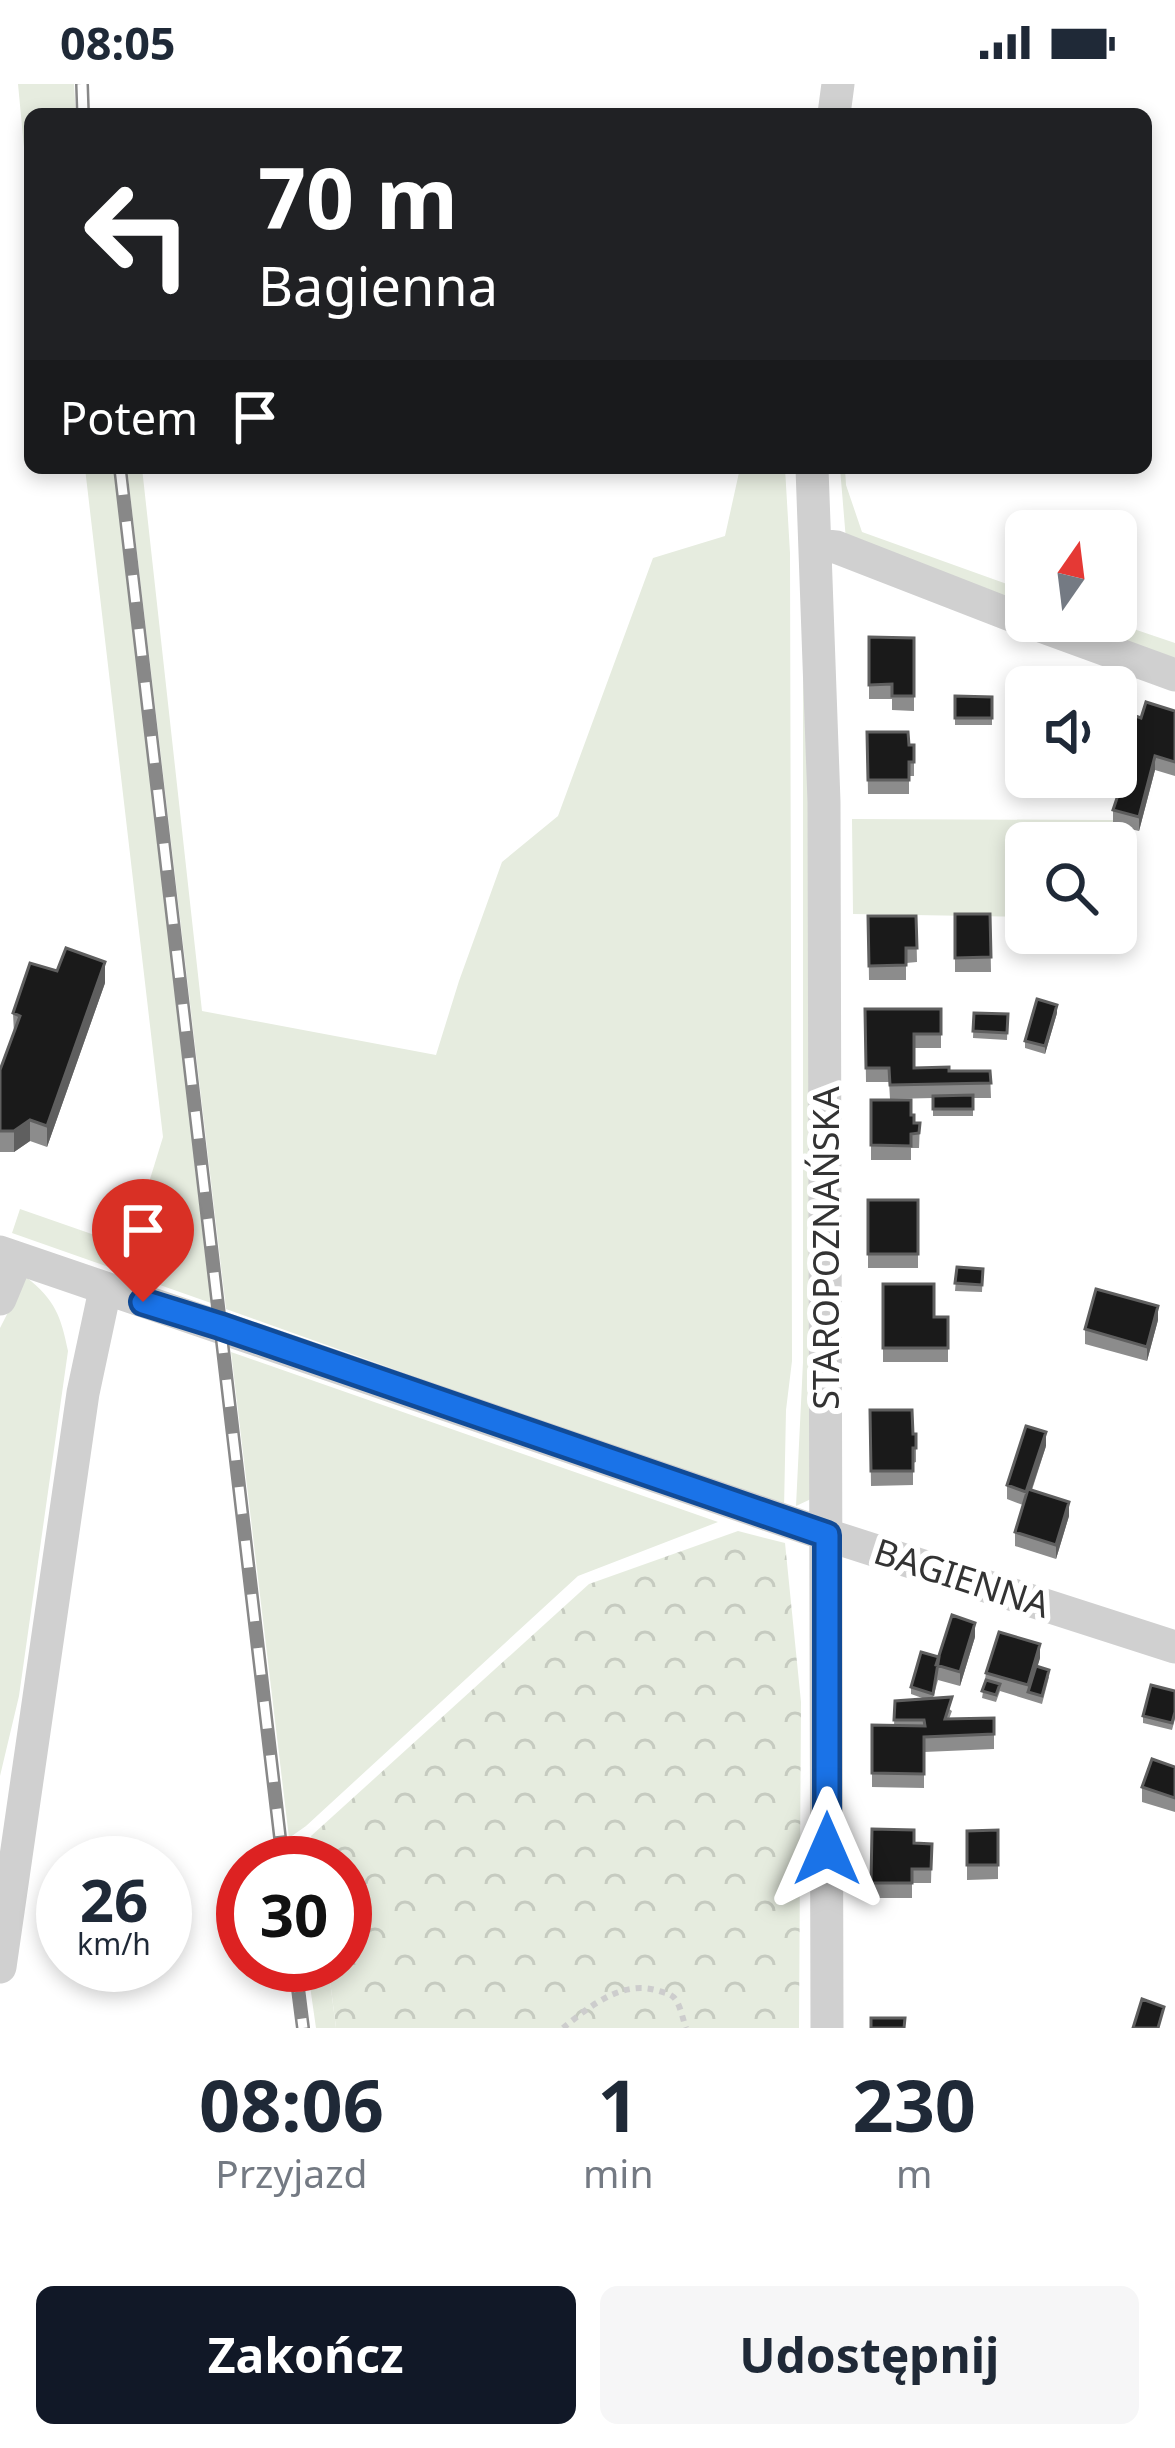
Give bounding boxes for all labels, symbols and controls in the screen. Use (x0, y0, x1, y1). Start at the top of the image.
text: 08:05 (60, 12, 176, 73)
text: 70 m (258, 139, 458, 254)
icon: left (60, 156, 216, 312)
text: Bagienna (258, 248, 498, 322)
icon: arrive (222, 384, 288, 450)
text: Potem (60, 387, 198, 448)
north arrow (1005, 510, 1137, 642)
map controls (1005, 510, 1137, 954)
button: sound (1005, 666, 1137, 798)
button: search (1005, 822, 1137, 954)
street label: STAROPOZNAŃSKA (801, 1086, 850, 1410)
pin (92, 1179, 194, 1302)
icon: arrive (110, 1197, 176, 1263)
street label: BAGIENNA (868, 1526, 1056, 1629)
position arrow (764, 1786, 890, 1912)
speed limit sign: 30 (216, 1836, 372, 1992)
text: 26 (80, 1858, 148, 1940)
text: km/h (77, 1923, 151, 1964)
text: 08:06 (199, 2055, 384, 2153)
text: 1 (598, 2055, 639, 2153)
text: 230 (852, 2055, 976, 2153)
text: Przyjazd (215, 2146, 368, 2199)
text: min (583, 2146, 654, 2199)
text: m (896, 2146, 932, 2199)
button: Zakończ (36, 2286, 576, 2424)
button: Udostępnij (600, 2286, 1139, 2424)

